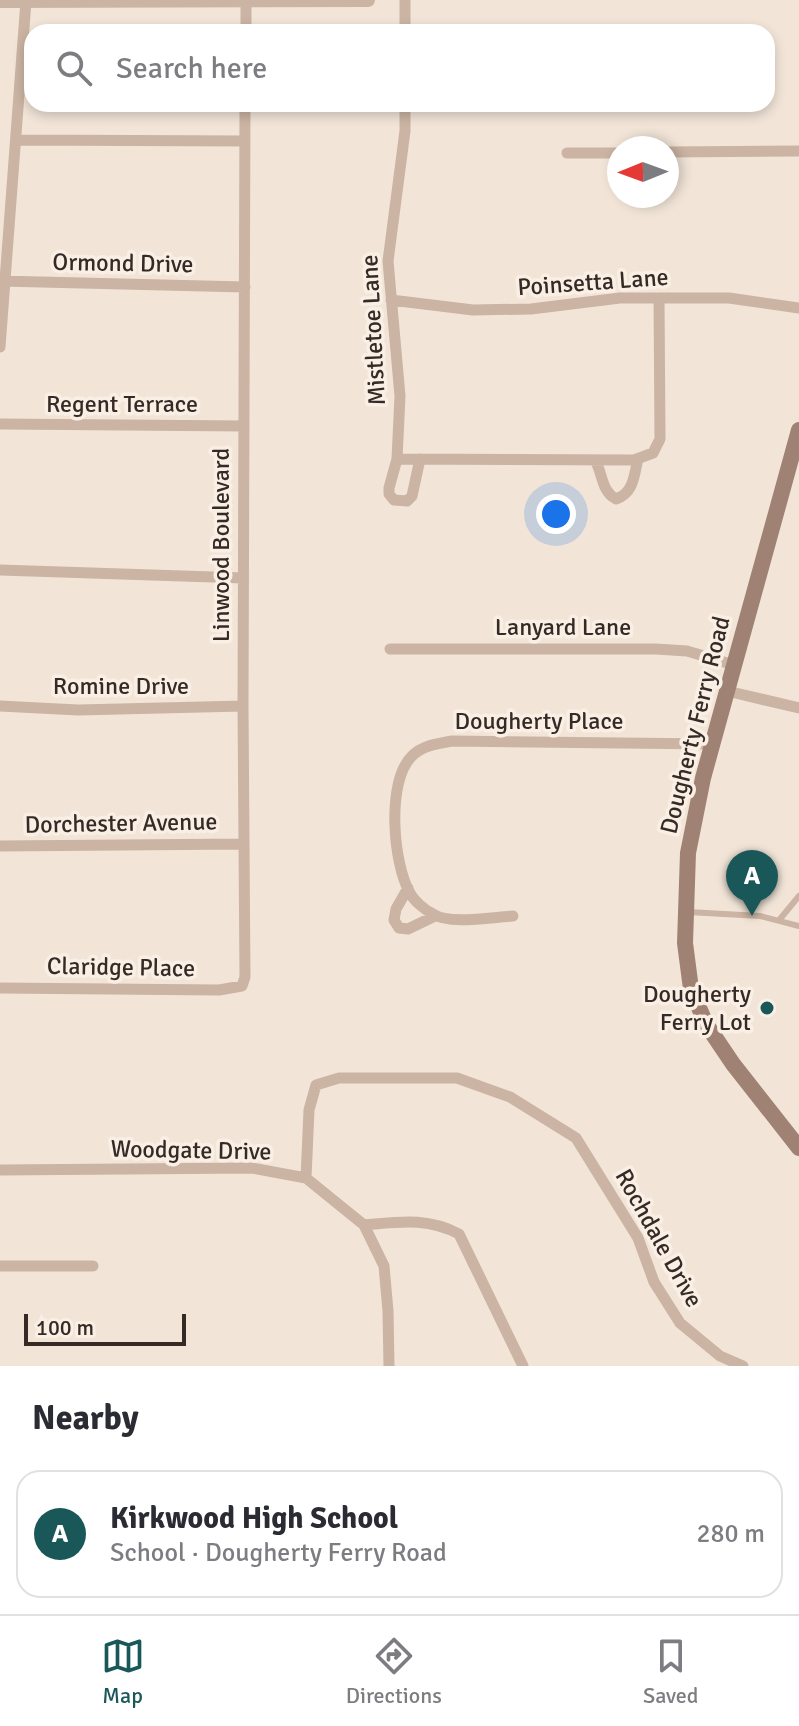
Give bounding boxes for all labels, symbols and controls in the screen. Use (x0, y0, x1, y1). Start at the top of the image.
search box (24, 24, 775, 112)
icon: search (52, 46, 96, 90)
text: Search here (116, 50, 267, 87)
north arrow (607, 136, 679, 208)
street label: Ormond Drive (52, 247, 194, 279)
street label: Mistletoe Lane (354, 254, 392, 406)
street label: Poinsetta Lane (516, 262, 670, 302)
street label: Regent Terrace (46, 389, 198, 419)
street label: Linwood Boulevard (206, 448, 236, 642)
your location (536, 494, 576, 534)
street label: Lanyard Lane (495, 612, 631, 642)
street label: Dougherty Ferry Road (653, 613, 737, 837)
street label: Romine Drive (53, 671, 189, 701)
street label: Dougherty Place (454, 706, 624, 736)
street label: Dorchester Avenue (24, 806, 218, 840)
pin: A (726, 850, 778, 916)
street label: Claridge Place (47, 951, 195, 983)
place label: Dougherty Ferry Lot (643, 979, 751, 1037)
marker: Dougherty Ferry Lot (758, 999, 776, 1017)
street label: Woodgate Drive (110, 1134, 272, 1166)
street label: Rochdale Drive (609, 1164, 709, 1312)
scale bar (24, 1310, 186, 1346)
text: 100 m (36, 1314, 94, 1341)
text: Nearby (32, 1397, 139, 1439)
text: Kirkwood High School (110, 1500, 398, 1537)
text: A (52, 1518, 68, 1550)
text: 280 m (696, 1518, 765, 1550)
text: School · Dougherty Ferry Road (110, 1537, 447, 1569)
tab: Map (101, 1634, 145, 1709)
tab: Directions (346, 1634, 442, 1709)
tab: Saved (643, 1634, 698, 1709)

